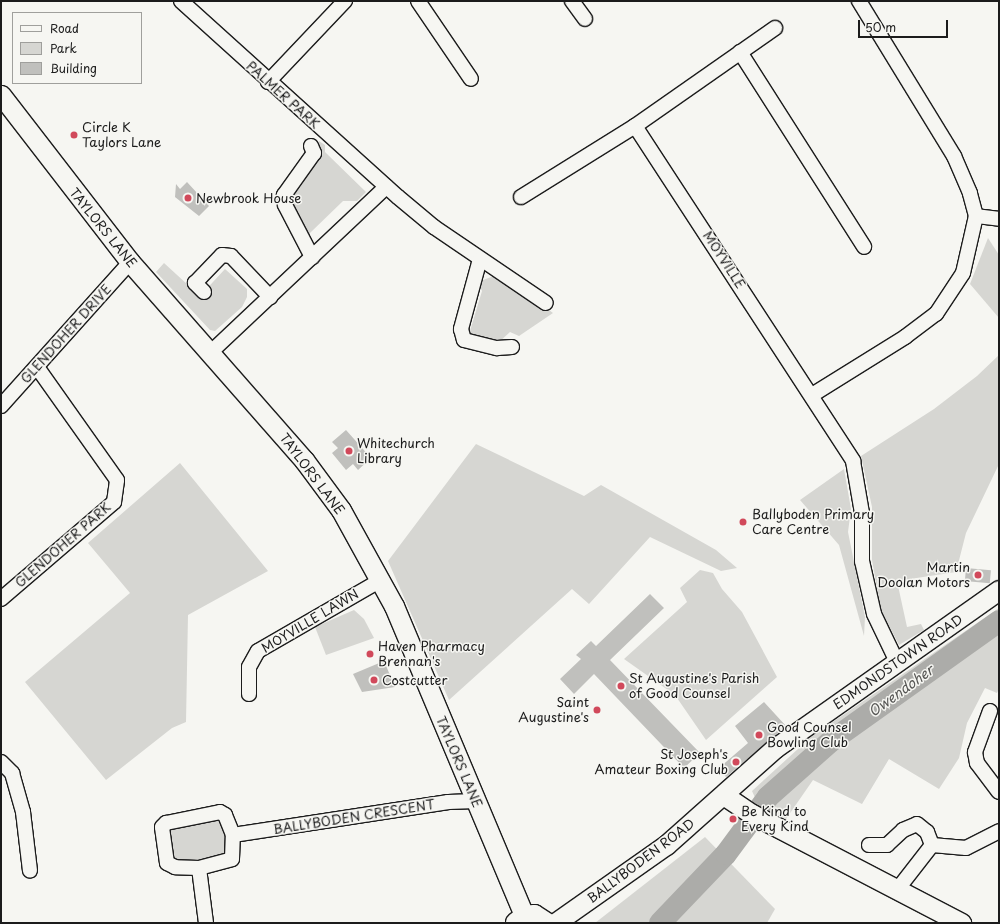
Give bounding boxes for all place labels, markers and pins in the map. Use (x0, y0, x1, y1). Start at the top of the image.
place label: Circle K Taylors Lane (82, 120, 162, 151)
marker: Circle K Taylors Lane (69, 130, 79, 140)
place label: Newbrook House (196, 190, 302, 206)
marker: Newbrook House (183, 193, 193, 203)
place label: Whitechurch Library (357, 436, 435, 467)
marker: Whitechurch Library (344, 446, 354, 456)
place label: Ballyboden Primary Care Centre (752, 507, 875, 538)
marker: Ballyboden Primary Care Centre (737, 516, 749, 528)
place label: Martin Doolan Motors (877, 560, 970, 591)
marker: Martin Doolan Motors (973, 570, 983, 580)
place label: Haven Pharmacy Brennan's (378, 639, 486, 670)
marker: Haven Pharmacy Brennan's (365, 649, 375, 659)
place label: St Augustine's Parish of Good Counsel (629, 671, 760, 702)
place label: Costcutter (382, 672, 447, 688)
marker: Costcutter (369, 675, 379, 685)
marker: St Augustine's Parish of Good Counsel (616, 681, 626, 691)
place label: Saint Augustine's (518, 695, 589, 726)
marker: Saint Augustine's (592, 705, 602, 715)
place label: Good Counsel Bowling Club (767, 720, 852, 751)
marker: Good Counsel Bowling Club (754, 730, 764, 740)
place label: St Joseph's Amateur Boxing Club (594, 747, 728, 778)
marker: St Joseph's Amateur Boxing Club (731, 757, 741, 767)
place label: Be Kind to Every Kind (741, 804, 809, 835)
marker: Be Kind to Every Kind (728, 814, 738, 824)

